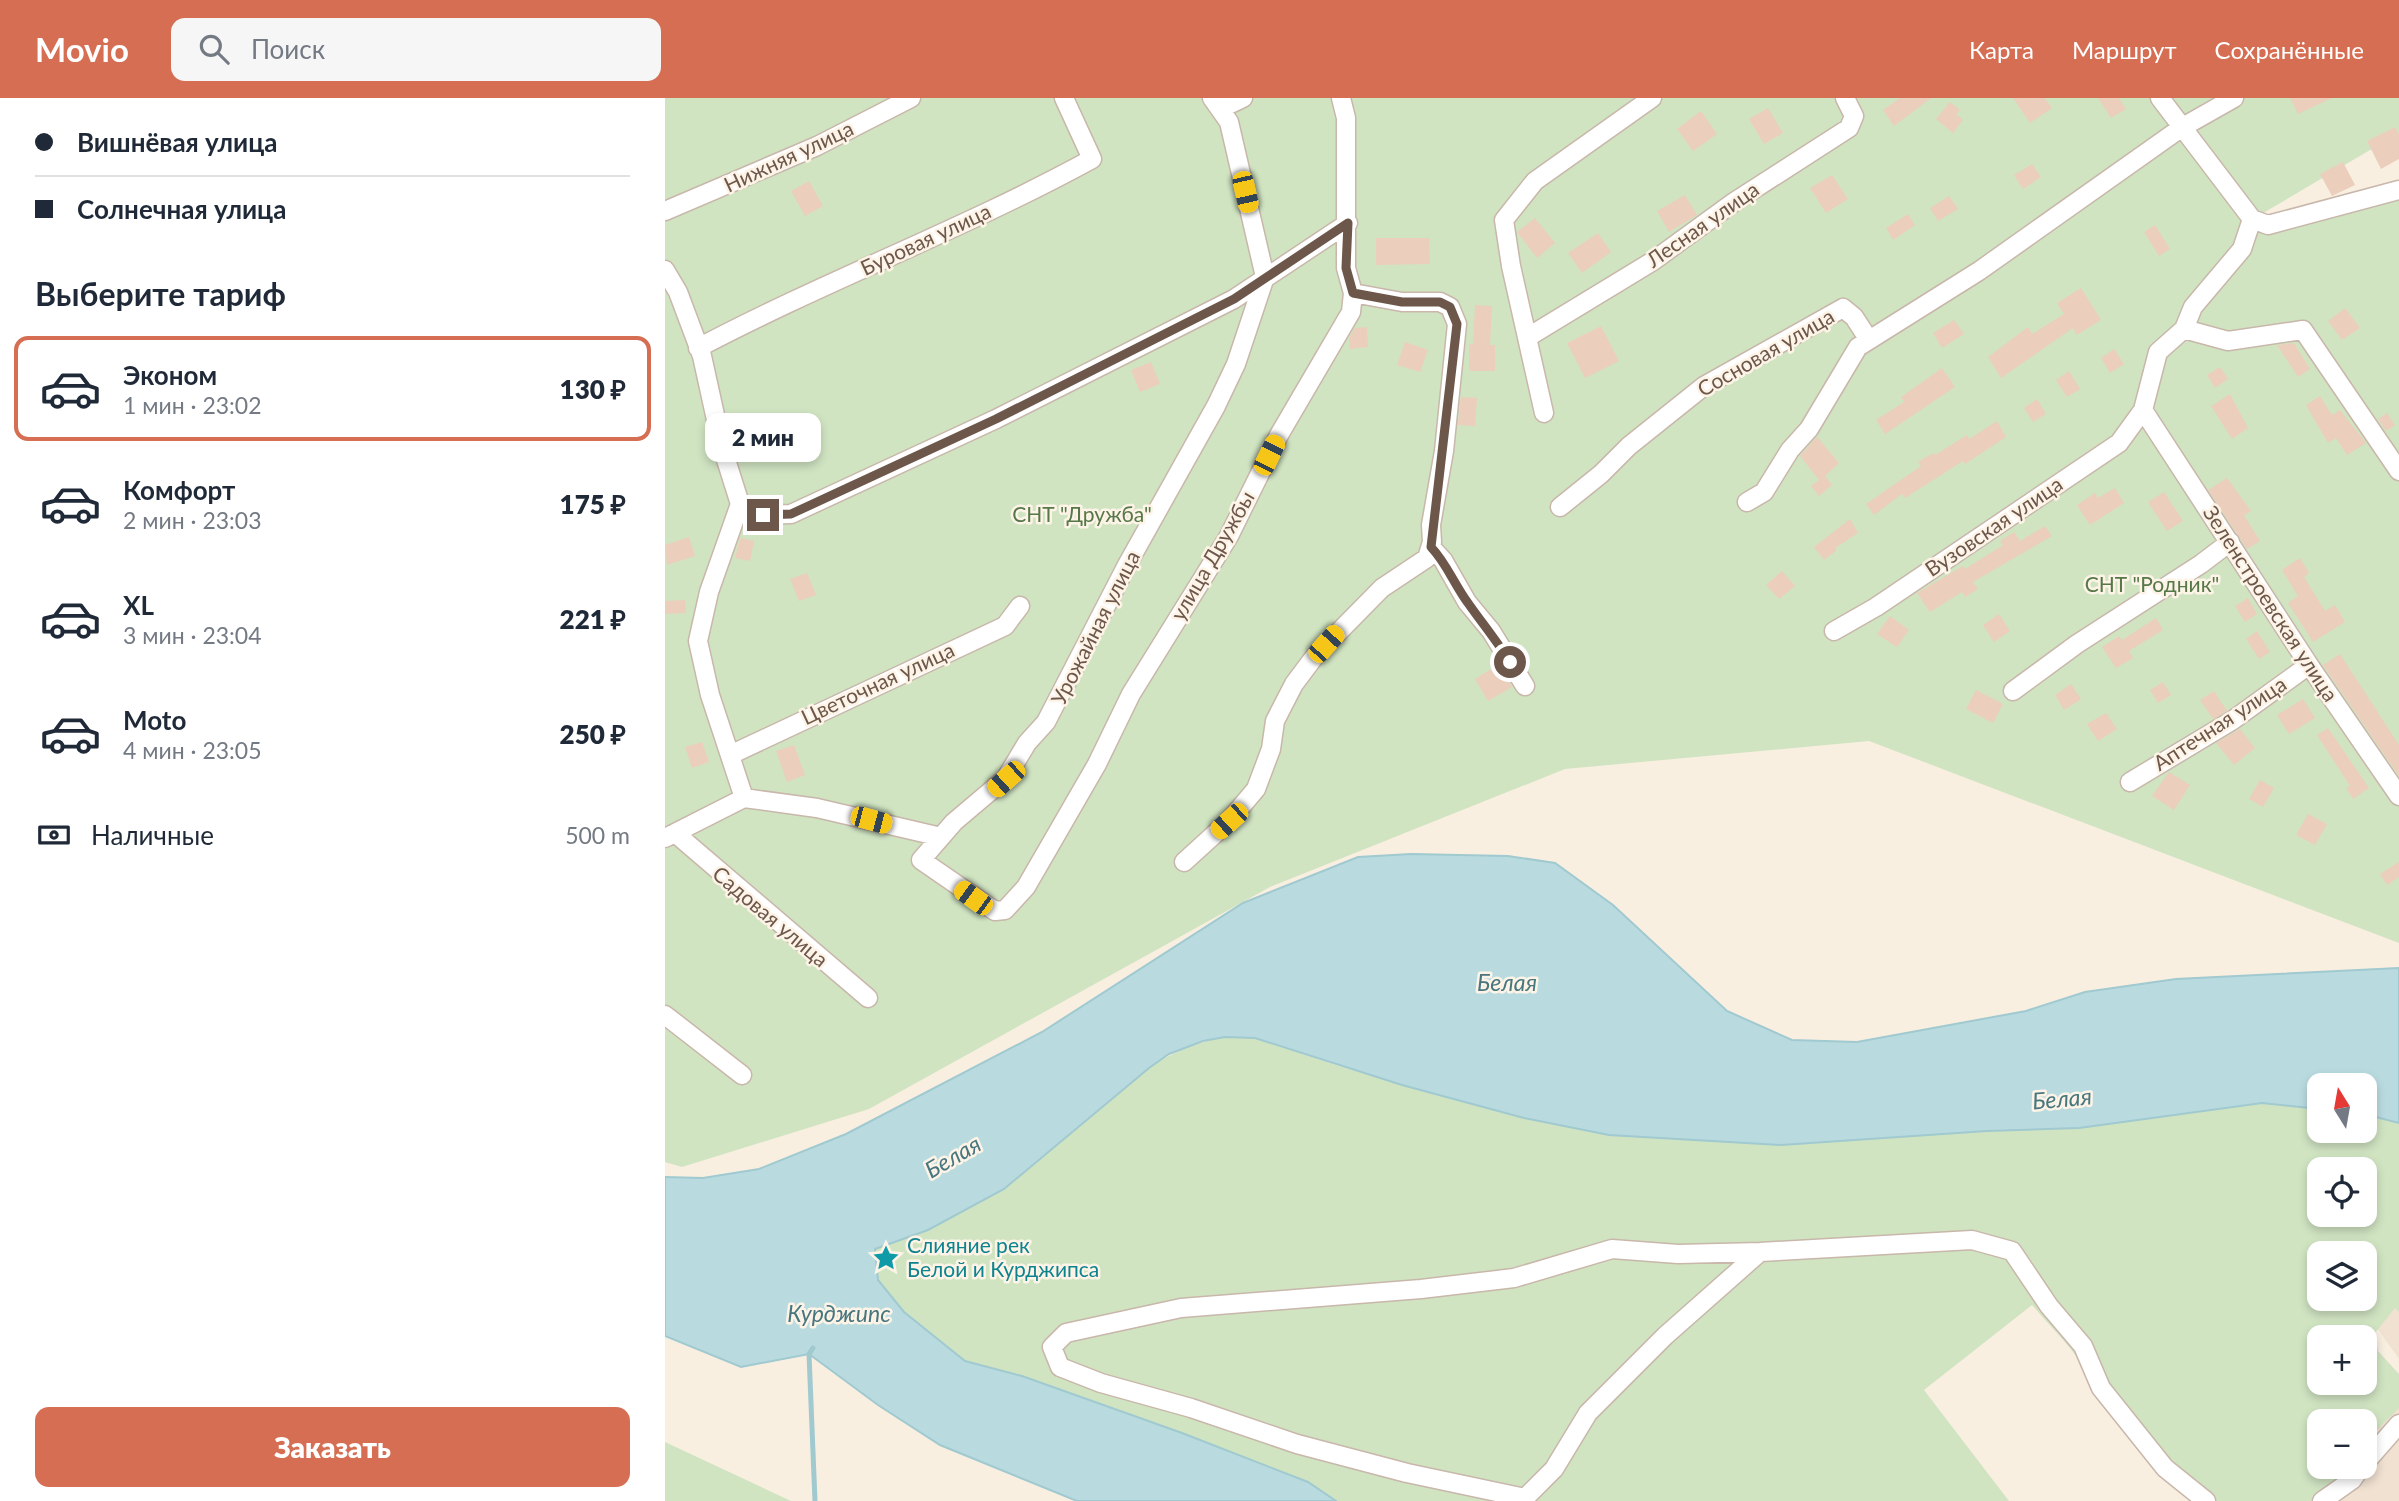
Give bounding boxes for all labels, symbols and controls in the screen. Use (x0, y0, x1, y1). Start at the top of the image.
search box (171, 18, 661, 81)
text: Movio (35, 29, 129, 69)
icon: search (195, 30, 233, 68)
text: Поиск (251, 33, 325, 65)
text: Карта (1969, 35, 2034, 64)
text: Маршрут (2072, 35, 2177, 64)
text: Сохранённые (2215, 35, 2364, 64)
street label: Нижняя улица (720, 115, 857, 197)
text: Вишнёвая улица (77, 126, 278, 158)
car (1231, 169, 1260, 215)
street label: Лесная улица (1640, 176, 1763, 272)
text: Солнечная улица (77, 193, 286, 225)
street label: Буровая улица (856, 198, 995, 280)
text: Выберите тариф (35, 274, 286, 313)
street label: Сосновая улица (1693, 303, 1838, 401)
icon: car (39, 357, 102, 420)
text: Эконом (123, 359, 217, 391)
text: 130 ₽ (560, 373, 626, 405)
text: 1 мин · 23:02 (123, 391, 262, 419)
callout: 2 мин (705, 414, 821, 462)
text: 2 мин (732, 423, 794, 451)
car (1251, 432, 1288, 478)
street label: Вузовская улица (1920, 471, 2067, 581)
icon: car (39, 472, 102, 535)
text: Комфорт (123, 474, 235, 506)
street label: улица Дружбы (1165, 486, 1259, 624)
text: 175 ₽ (560, 488, 626, 520)
route end (747, 499, 779, 531)
park label: СНТ "Дружба" (1012, 501, 1152, 526)
street label: Зеленстроевская улица (2199, 501, 2344, 706)
text: 2 мин · 23:03 (123, 506, 262, 534)
street label: Урожайная улица (1045, 546, 1144, 708)
park label: СНТ "Родник" (2085, 571, 2219, 596)
icon: car (39, 587, 102, 650)
text: XL (123, 589, 154, 621)
text: 221 ₽ (560, 603, 626, 635)
text: 3 мин · 23:04 (123, 621, 262, 649)
car (1305, 621, 1348, 667)
street label: Цветочная улица (797, 636, 958, 729)
route start (1494, 646, 1526, 678)
street label: Аптечная улица (2148, 670, 2290, 775)
icon: car (39, 702, 102, 765)
text: Moto (123, 704, 186, 736)
text: 250 ₽ (560, 718, 626, 750)
text: 4 мин · 23:05 (123, 736, 262, 764)
car (984, 757, 1029, 801)
car (1207, 799, 1252, 843)
car (848, 804, 895, 836)
icon: cash (35, 816, 73, 854)
text: Наличные (91, 819, 214, 851)
text: 500 m (565, 821, 630, 849)
street label: Садовая улица (708, 860, 834, 971)
car (950, 877, 997, 919)
water label: Белая (1477, 968, 1537, 996)
north arrow (2307, 1073, 2377, 1143)
map controls (2307, 1073, 2377, 1479)
water label: Белая (2031, 1081, 2093, 1115)
water label: Белая (920, 1129, 985, 1183)
button: locate (2307, 1157, 2377, 1227)
place label: Слияние рек Белой и Курджипса (907, 1232, 1099, 1281)
button: layers (2307, 1241, 2377, 1311)
place icon: Слияние рек Белой и Курджипса (871, 1243, 901, 1273)
water label: Курджипс (787, 1299, 891, 1327)
button: + (2307, 1325, 2377, 1395)
button: Заказать (35, 1407, 630, 1487)
button: − (2307, 1409, 2377, 1479)

